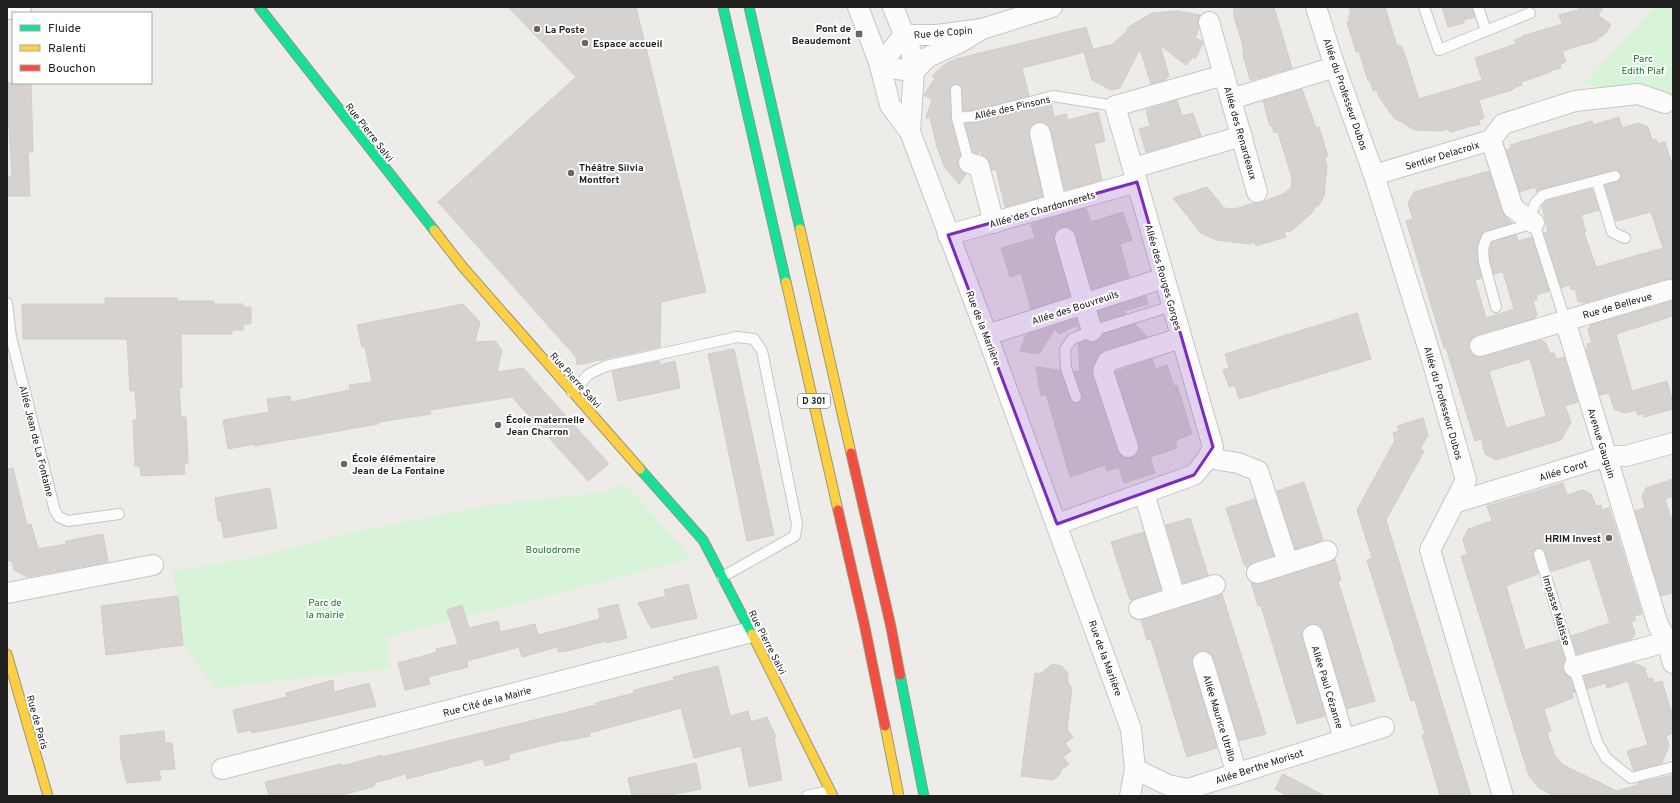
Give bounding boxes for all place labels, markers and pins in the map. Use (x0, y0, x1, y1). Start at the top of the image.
place label: Pont de Beaudemont (792, 23, 851, 48)
marker: La Poste (532, 24, 542, 34)
place label: La Poste (545, 24, 585, 37)
marker: Pont de Beaudemont (854, 29, 864, 39)
marker: Espace accueil (580, 38, 590, 48)
place label: Espace accueil (593, 38, 662, 51)
place label: Théâtre Silvia Montfort (579, 162, 643, 187)
marker: Théâtre Silvia Montfort (566, 168, 576, 178)
place label: École maternelle Jean Charron (506, 414, 585, 439)
marker: École maternelle Jean Charron (493, 420, 503, 430)
place label: École élémentaire Jean de La Fontaine (352, 453, 445, 478)
marker: École élémentaire Jean de La Fontaine (339, 459, 349, 469)
place label: HRIM Invest (1545, 533, 1601, 546)
marker: HRIM Invest (1604, 533, 1614, 543)

